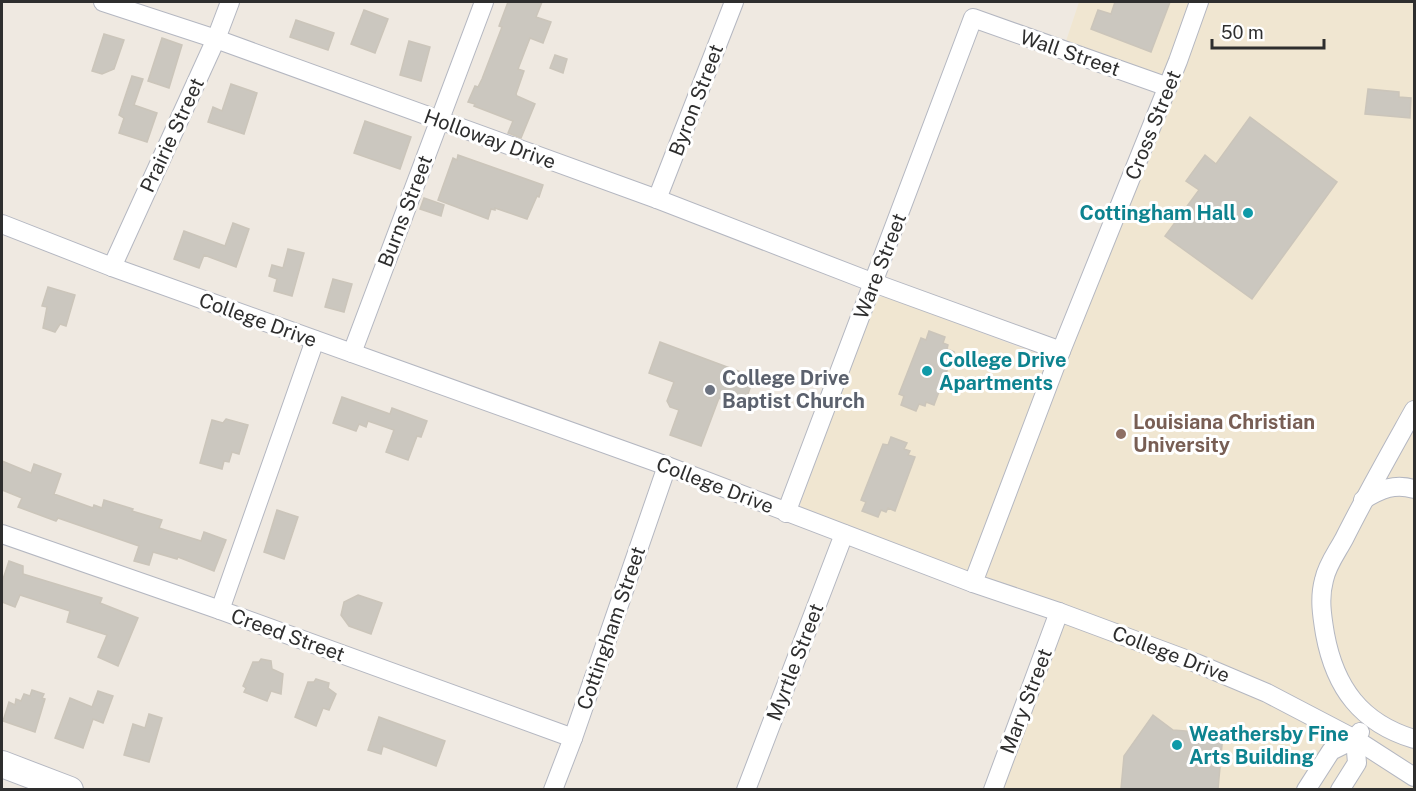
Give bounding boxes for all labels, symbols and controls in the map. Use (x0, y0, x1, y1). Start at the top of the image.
scale bar (1212, 12, 1324, 50)
text: 50 m (1221, 22, 1264, 43)
street label: Wall Street (1017, 25, 1123, 81)
street label: Byron Street (664, 41, 728, 159)
street label: Cross Street (1120, 67, 1186, 183)
street label: Prairie Street (135, 74, 209, 196)
street label: Holloway Drive (421, 104, 559, 174)
street label: Burns Street (373, 152, 437, 270)
place label: Cottingham Hall (1080, 201, 1236, 225)
marker: Cottingham Hall (1241, 206, 1255, 220)
street label: Ware Street (849, 210, 911, 322)
street label: College Drive (196, 288, 320, 352)
place label: College Drive Apartments (939, 348, 1066, 395)
marker: College Drive Apartments (920, 364, 934, 378)
place label: College Drive Baptist Church (722, 366, 865, 413)
marker: College Drive Baptist Church (703, 383, 717, 397)
place label: Louisiana Christian University (1133, 410, 1315, 457)
marker: Louisiana Christian University (1114, 427, 1128, 441)
street label: College Drive (653, 452, 777, 518)
street label: Cottingham Street (572, 543, 650, 713)
street label: Myrtle Street (762, 600, 828, 724)
street label: Creed Street (228, 603, 348, 667)
street label: College Drive (1109, 621, 1233, 687)
street label: Mary Street (995, 645, 1057, 757)
place label: Weathersby Fine Arts Building (1189, 722, 1349, 769)
marker: Weathersby Fine Arts Building (1170, 738, 1184, 752)

